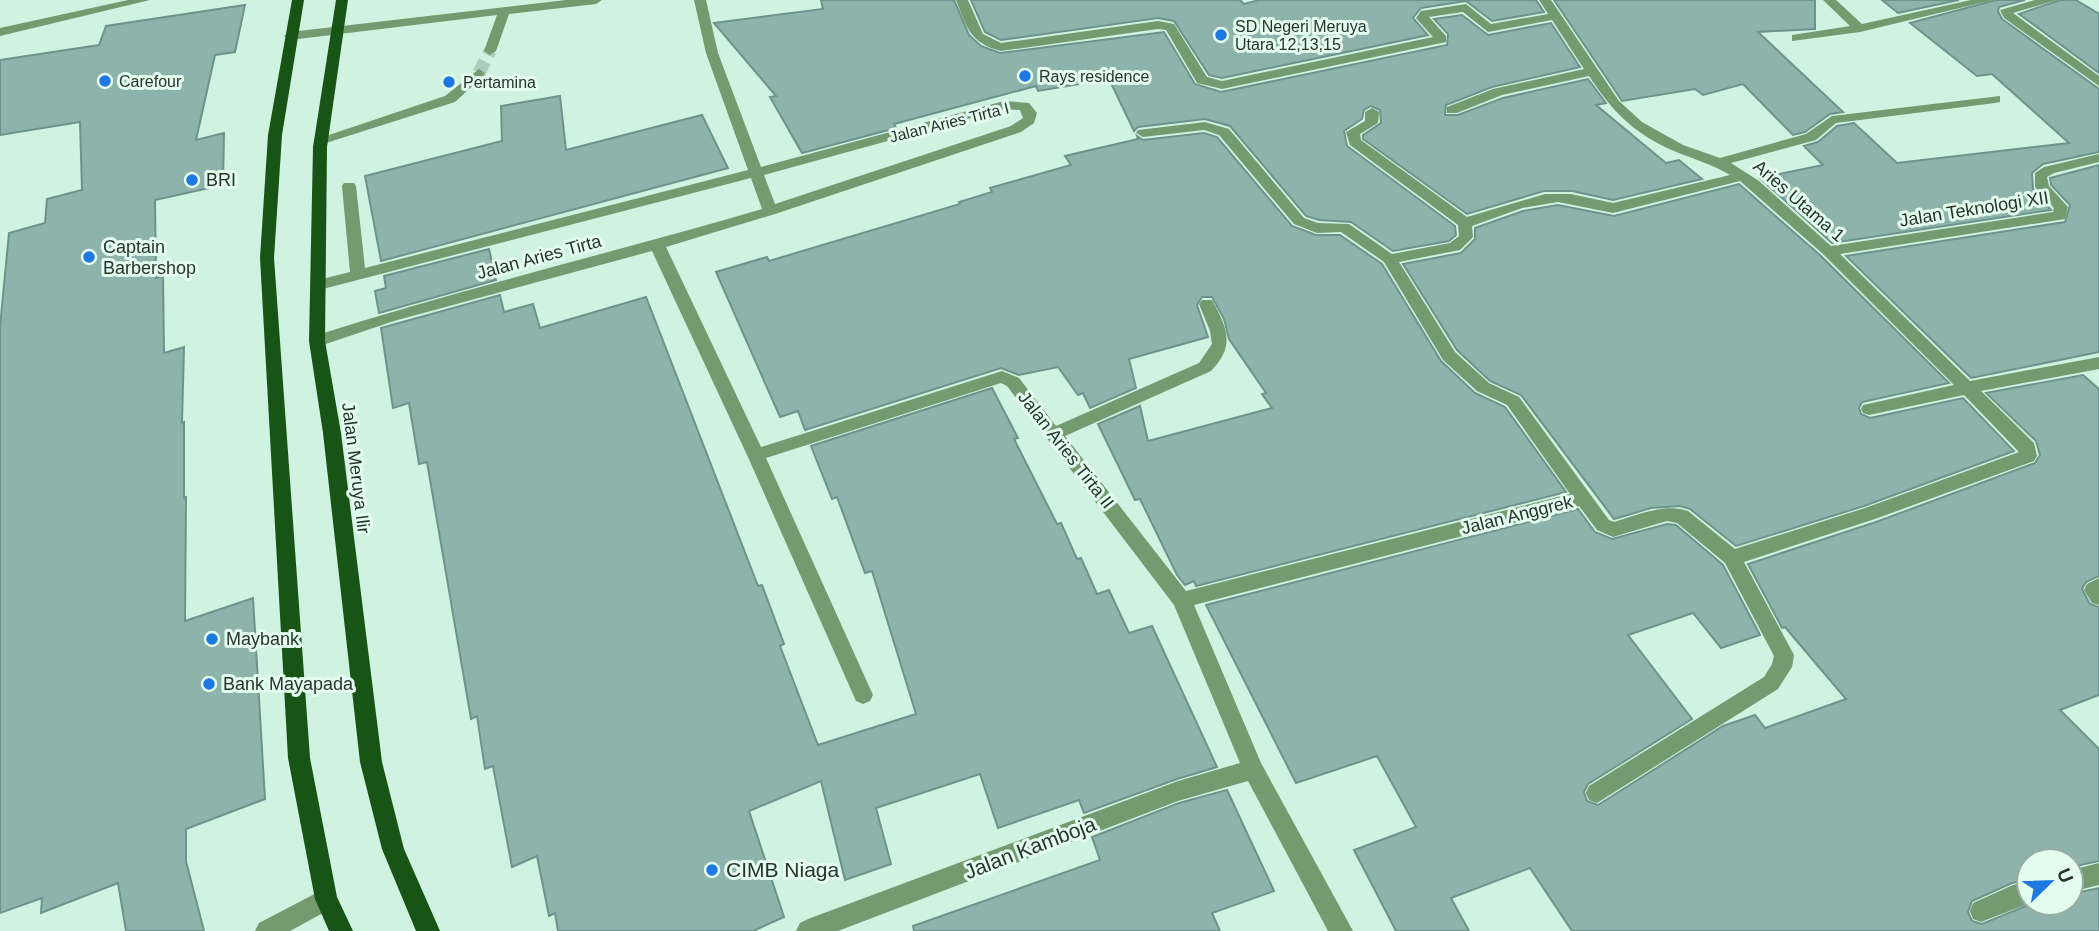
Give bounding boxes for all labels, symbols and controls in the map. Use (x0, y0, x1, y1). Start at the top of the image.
place label: SD Negeri Meruya Utara 12,13,15 (1235, 18, 1367, 53)
marker: SD Negeri Meruya Utara 12,13,15 (1213, 27, 1229, 43)
marker: Rays residence (1017, 68, 1033, 84)
place label: Rays residence (1039, 68, 1149, 85)
marker: Carefour (97, 73, 113, 89)
place label: Carefour (119, 73, 182, 90)
marker: Pertamina (441, 74, 457, 90)
place label: Pertamina (463, 74, 536, 91)
street label: Jalan Aries Tirta I (888, 99, 1011, 146)
street label: Aries Utama 1 (1749, 156, 1849, 246)
place label: BRI (206, 170, 236, 190)
marker: BRI (184, 172, 200, 188)
street label: Jalan Teknologi XII (1898, 187, 2050, 231)
street label: Jalan Aries Tirta (475, 231, 604, 283)
place label: Captain Barbershop (103, 237, 196, 278)
marker: Captain Barbershop (81, 249, 97, 265)
street label: Jalan Aries Tirta II (1014, 387, 1118, 513)
street label: Jalan Meruya Ilir (338, 401, 374, 535)
street label: Jalan Anggrek (1459, 491, 1576, 539)
place label: Maybank (226, 629, 300, 649)
marker: Maybank (204, 631, 220, 647)
place label: Bank Mayapada (223, 674, 354, 694)
marker: Bank Mayapada (201, 676, 217, 692)
street label: Jalan Kamboja (961, 812, 1099, 883)
north arrow (2015, 847, 2085, 917)
place label: CIMB Niaga (726, 858, 840, 881)
marker: CIMB Niaga (704, 862, 720, 878)
text: U (2053, 865, 2078, 886)

